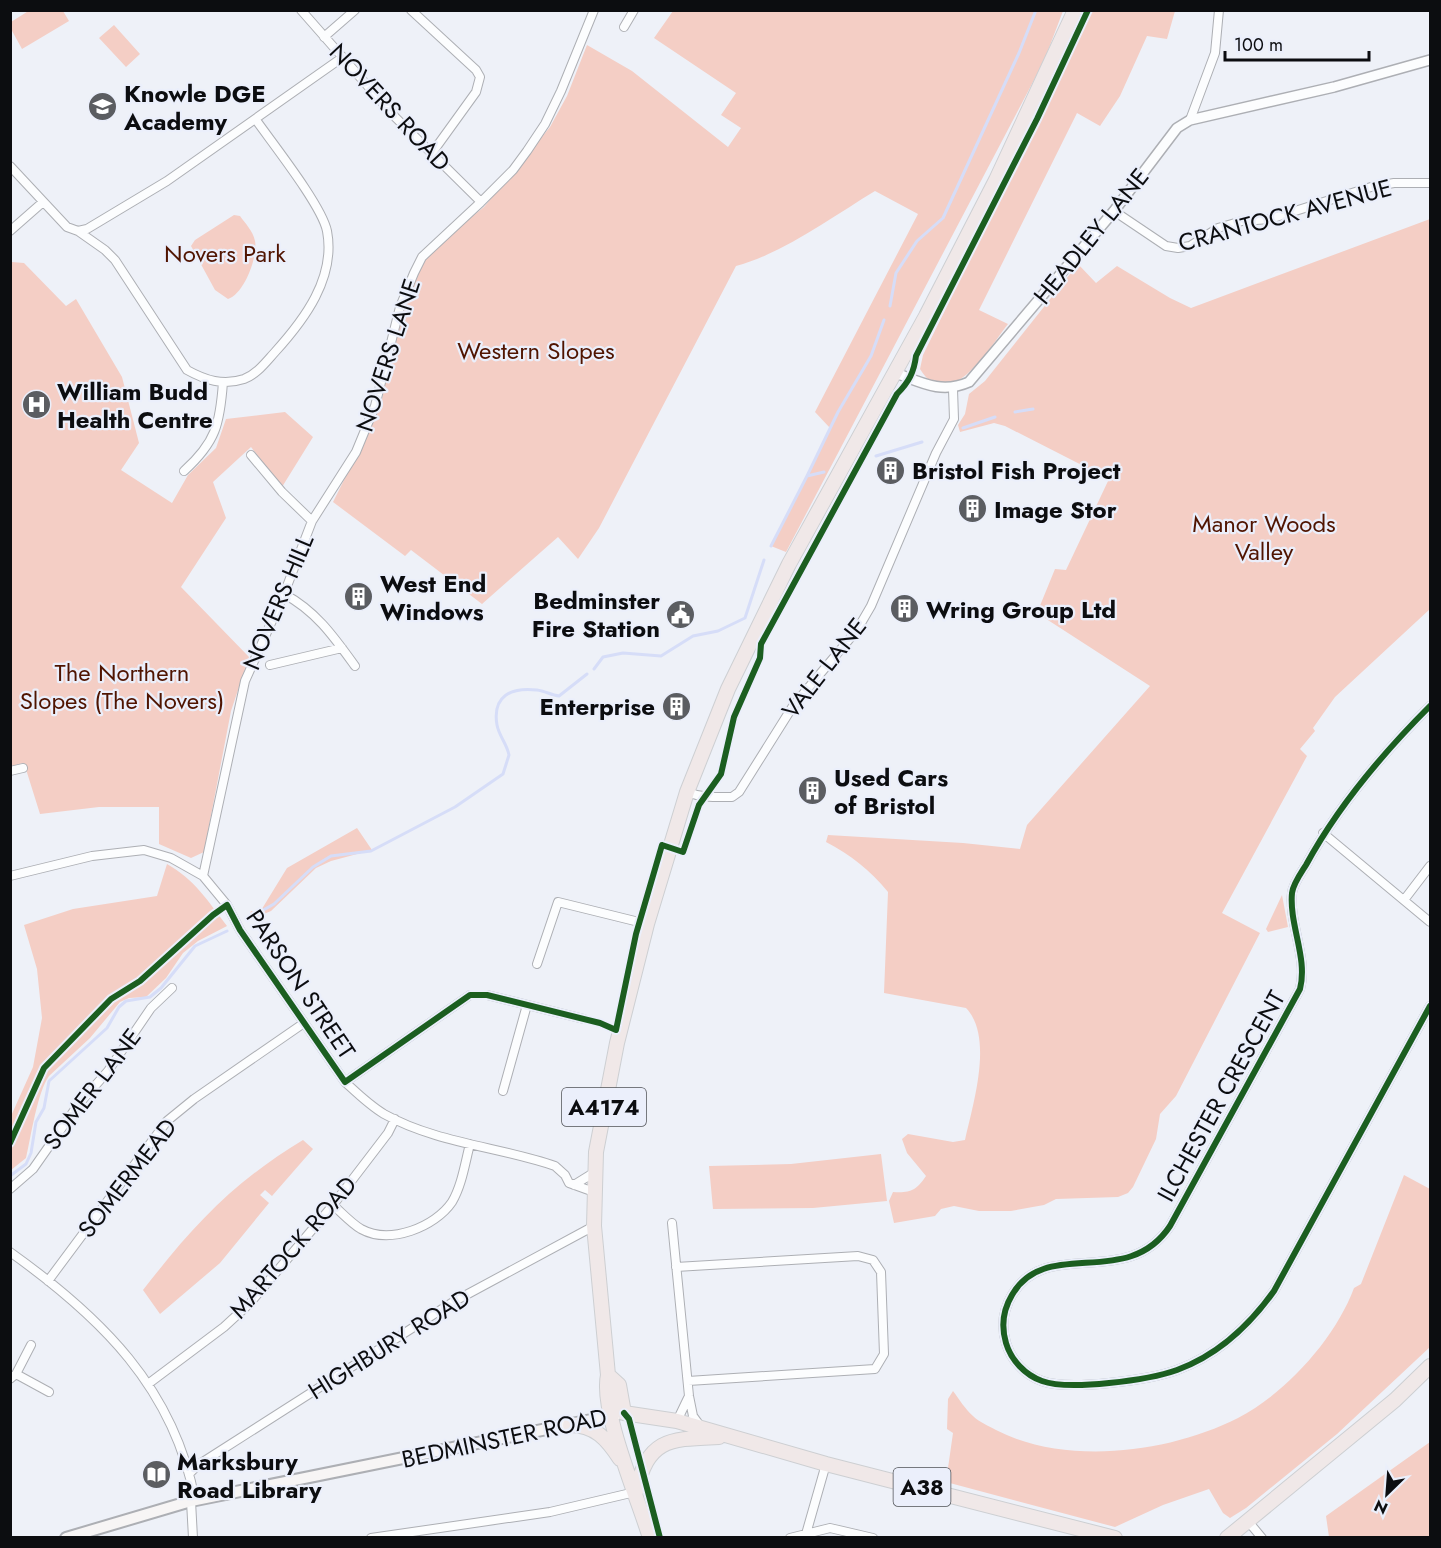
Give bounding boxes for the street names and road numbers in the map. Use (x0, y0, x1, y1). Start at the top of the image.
street label: NOVERS ROAD (321, 35, 459, 179)
street label: HEADLEY LANE (1025, 160, 1157, 312)
street label: CRANTOCK AVENUE (1174, 170, 1396, 260)
street label: NOVERS LANE (347, 274, 429, 436)
street label: NOVERS HILL (234, 529, 322, 675)
street label: VALE LANE (773, 610, 875, 726)
street label: PARSON STREET (238, 902, 364, 1066)
street label: ILCHESTER CRESCENT (1148, 984, 1294, 1208)
street label: SOMER LANE (35, 1021, 149, 1157)
road number: A4174 (562, 1088, 646, 1126)
street label: SOMERMEAD (69, 1111, 185, 1245)
street label: MARTOCK ROAD (221, 1168, 365, 1326)
street label: HIGHBURY ROAD (301, 1280, 477, 1408)
street label: BEDMINSTER ROAD (398, 1399, 610, 1477)
road number: A38 (894, 1468, 950, 1506)

